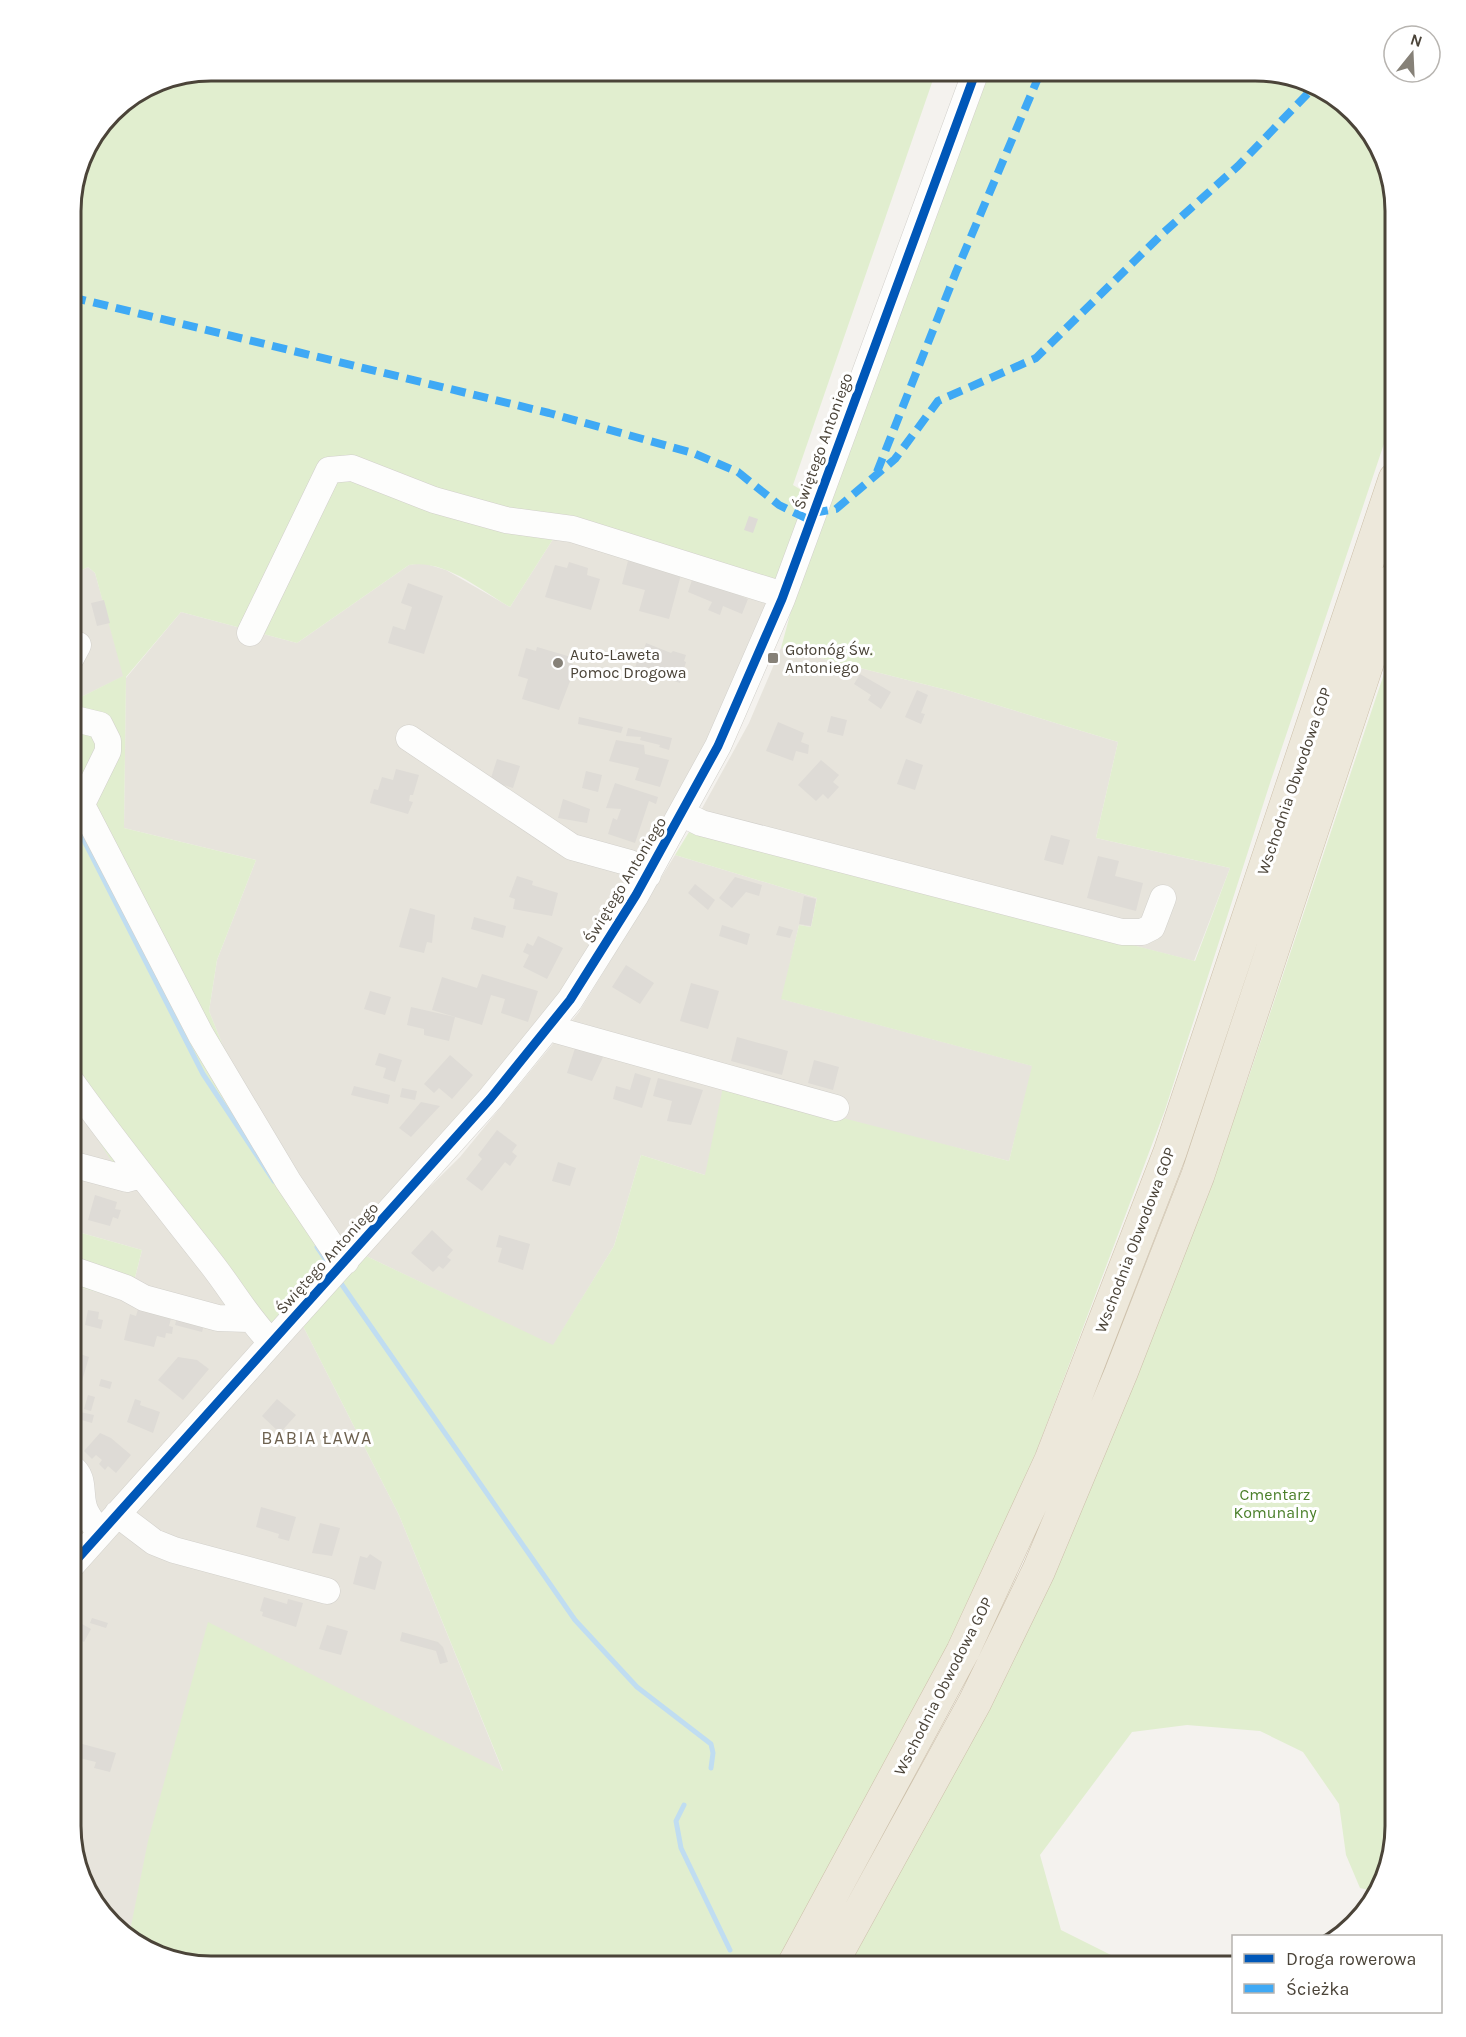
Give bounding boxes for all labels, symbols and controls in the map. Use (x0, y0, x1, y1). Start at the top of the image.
north arrow (1382, 24, 1442, 84)
text: N (1408, 29, 1425, 51)
street label: Świętego Antoniego (789, 370, 857, 512)
place label: Gołonóg Św. Antoniego (785, 640, 873, 677)
place label: Auto-Laweta Pomoc Drogowa (570, 645, 687, 682)
marker: Gołonóg Św. Antoniego (766, 651, 780, 665)
marker: Auto-Laweta Pomoc Drogowa (551, 656, 565, 670)
street label: Wschodnia Obwodowa GOP (1253, 685, 1335, 877)
street label: Świętego Antoniego (580, 813, 670, 947)
street label: Wschodnia Obwodowa GOP (1091, 1144, 1179, 1335)
street label: Świętego Antoniego (272, 1198, 382, 1318)
district label: BABIA ŁAWA (261, 1427, 373, 1449)
park label: Cmentarz Komunalny (1233, 1485, 1317, 1522)
street label: Wschodnia Obwodowa GOP (890, 1594, 996, 1778)
legend (1232, 1935, 1442, 2013)
text: Droga rowerowa (1286, 1948, 1417, 1970)
text: Ścieżka (1286, 1977, 1349, 2000)

